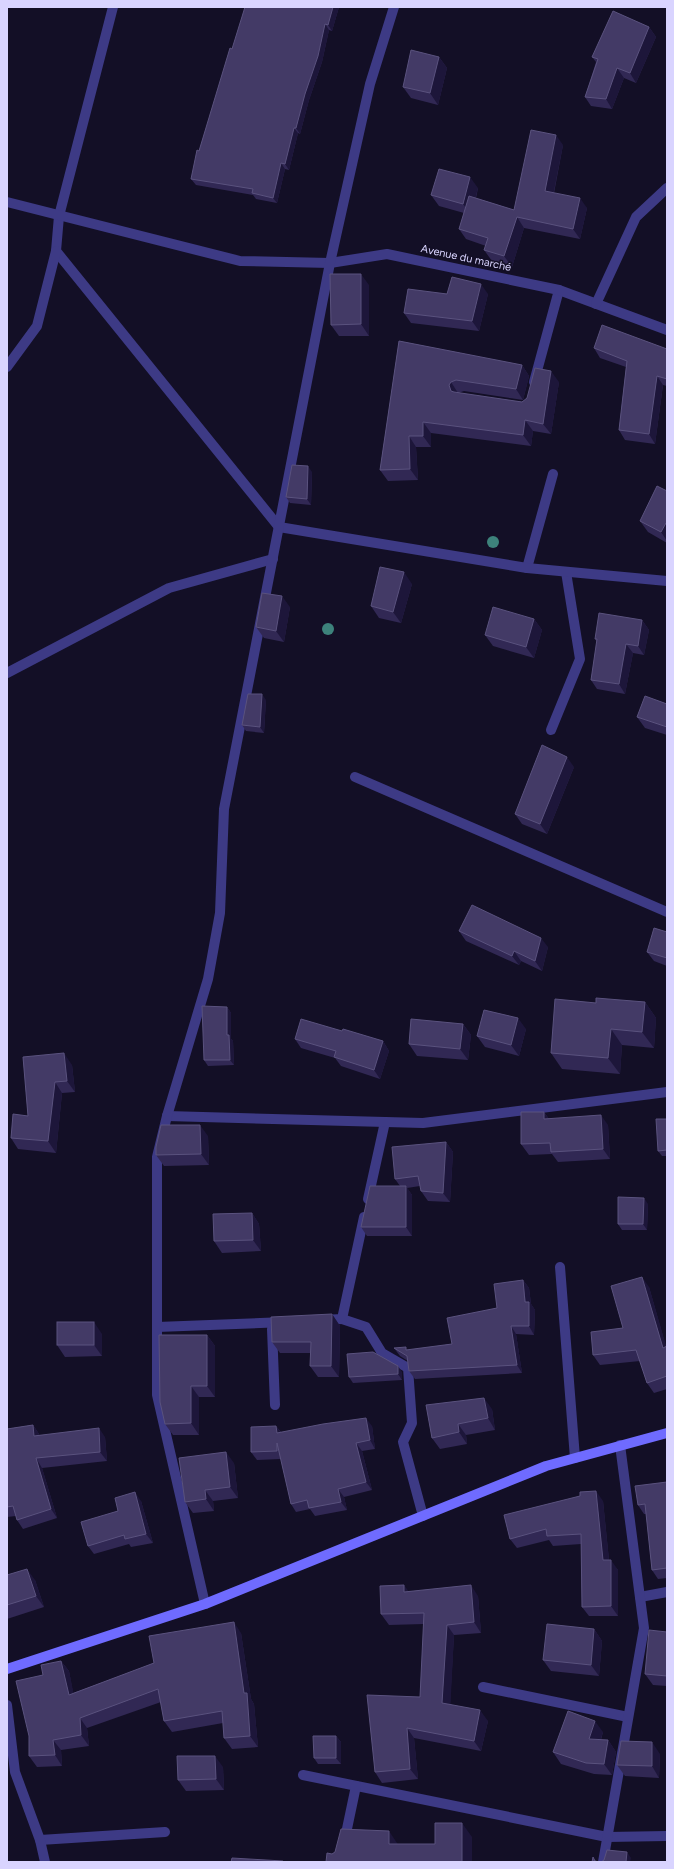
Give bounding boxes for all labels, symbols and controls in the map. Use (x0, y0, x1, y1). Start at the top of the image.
street label: Avenue du marché (420, 242, 512, 274)

